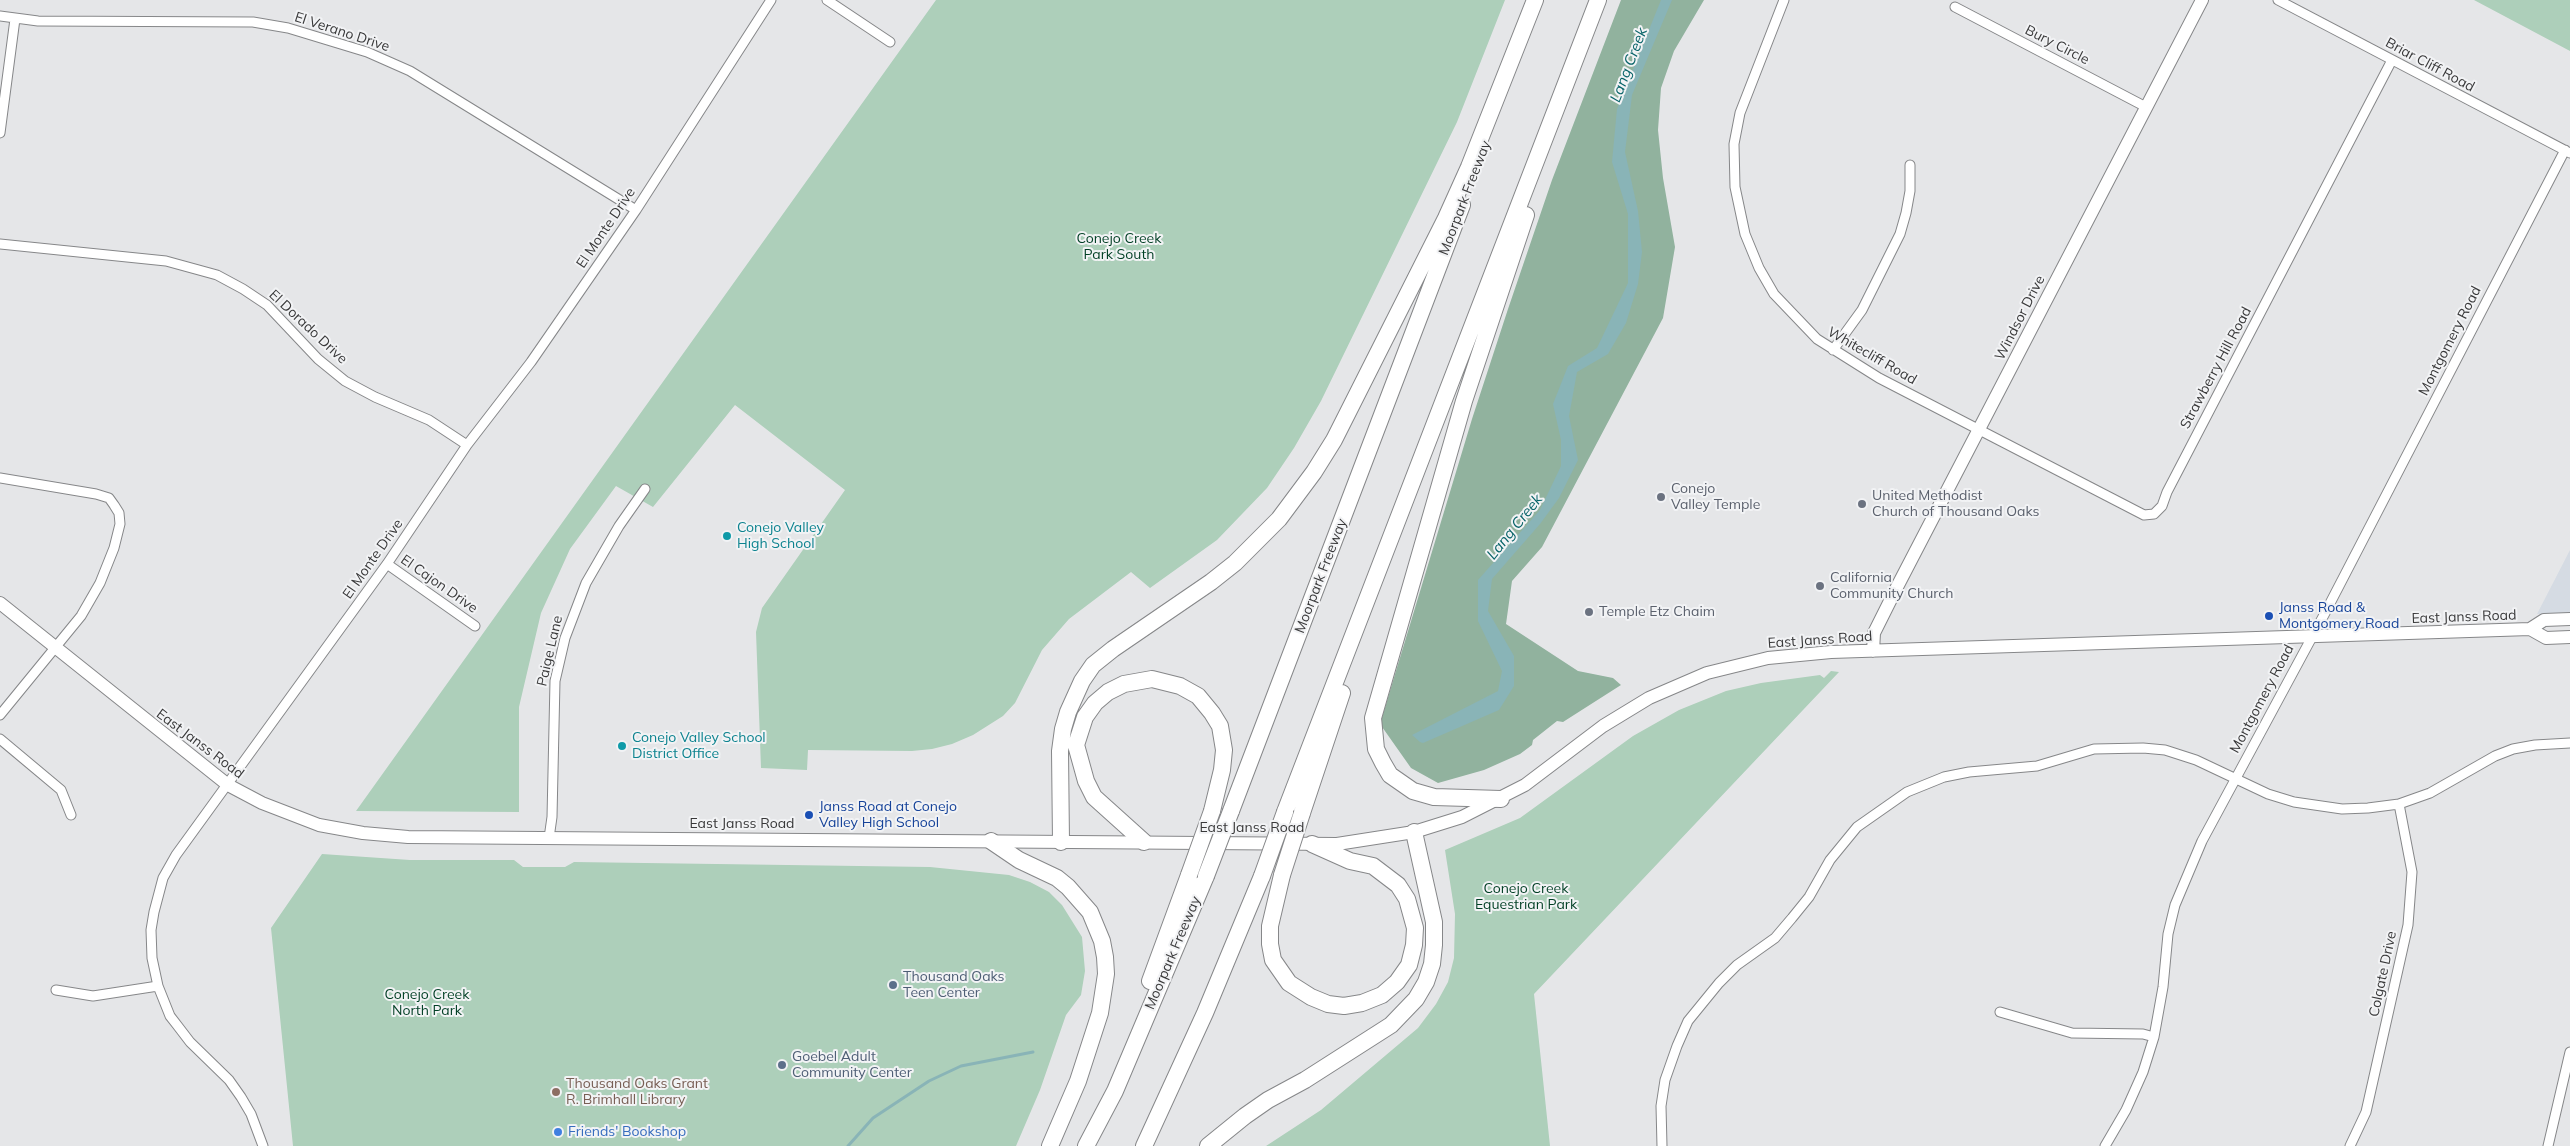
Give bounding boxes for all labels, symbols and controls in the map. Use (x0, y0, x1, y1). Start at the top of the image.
street label: El Verano Drive (292, 9, 392, 55)
street label: Bury Circle (2022, 22, 2092, 68)
water label: Lang Creek (1607, 25, 1651, 105)
street label: Briar Cliff Road (2383, 34, 2477, 96)
street label: Moorpark Freeway (1435, 138, 1495, 258)
street label: El Monte Drive (573, 185, 639, 271)
park label: Conejo Creek Park South (1077, 231, 1161, 264)
street label: Windsor Drive (1991, 273, 2049, 363)
street label: Montgomery Road (2415, 284, 2485, 398)
street label: El Dorado Drive (265, 286, 351, 368)
street label: Strawberry Hill Road (2177, 304, 2255, 432)
street label: Whitecliff Road (1824, 324, 1920, 388)
place label: Conejo Valley Temple (1671, 481, 1760, 514)
place label: United Methodist Church of Thousand Oaks (1872, 488, 2040, 520)
water label: Lang Creek (1483, 491, 1547, 563)
marker: Conejo Valley Temple (1655, 491, 1667, 503)
marker: United Methodist Church of Thousand Oaks (1856, 498, 1868, 510)
street label: El Monte Drive (339, 516, 407, 602)
street label: Moorpark Freeway (1291, 516, 1351, 636)
place label: Conejo Valley High School (737, 520, 824, 552)
marker: Conejo Valley High School (721, 530, 733, 542)
street label: El Cajon Drive (397, 551, 481, 617)
place label: California Community Church (1830, 570, 1953, 602)
marker: California Community Church (1814, 580, 1826, 592)
place label: Janss Road & Montgomery Road (2279, 600, 2399, 632)
place label: Temple Etz Chaim (1599, 604, 1715, 620)
marker: Temple Etz Chaim (1583, 606, 1595, 618)
street label: East Janss Road (2411, 607, 2517, 627)
marker: Janss Road & Montgomery Road (2263, 610, 2275, 622)
street label: Paige Lane (534, 614, 566, 688)
street label: East Janss Road (1767, 628, 1873, 652)
street label: Montgomery Road (2226, 642, 2298, 756)
street label: East Janss Road (153, 706, 247, 782)
place label: Conejo Valley School District Office (632, 730, 766, 762)
marker: Conejo Valley School District Office (616, 740, 628, 752)
place label: Janss Road at Conejo Valley High School (819, 799, 957, 832)
marker: Janss Road at Conejo Valley High School (803, 809, 815, 821)
street label: East Janss Road (689, 816, 795, 832)
street label: East Janss Road (1199, 820, 1305, 836)
park label: Conejo Creek Equestrian Park (1475, 881, 1577, 914)
street label: Moorpark Freeway (1142, 894, 1204, 1012)
street label: Colgate Drive (2366, 930, 2400, 1018)
place label: Thousand Oaks Teen Center (903, 969, 1005, 1002)
marker: Thousand Oaks Teen Center (887, 979, 899, 991)
park label: Conejo Creek North Park (385, 987, 469, 1020)
place label: Goebel Adult Community Center (792, 1049, 912, 1082)
marker: Goebel Adult Community Center (776, 1059, 788, 1071)
place label: Thousand Oaks Grant R. Brimhall Library (566, 1076, 708, 1108)
marker: Thousand Oaks Grant R. Brimhall Library (550, 1086, 562, 1098)
place label: Friends' Bookshop (568, 1124, 686, 1140)
marker: Friends' Bookshop (552, 1126, 564, 1138)

